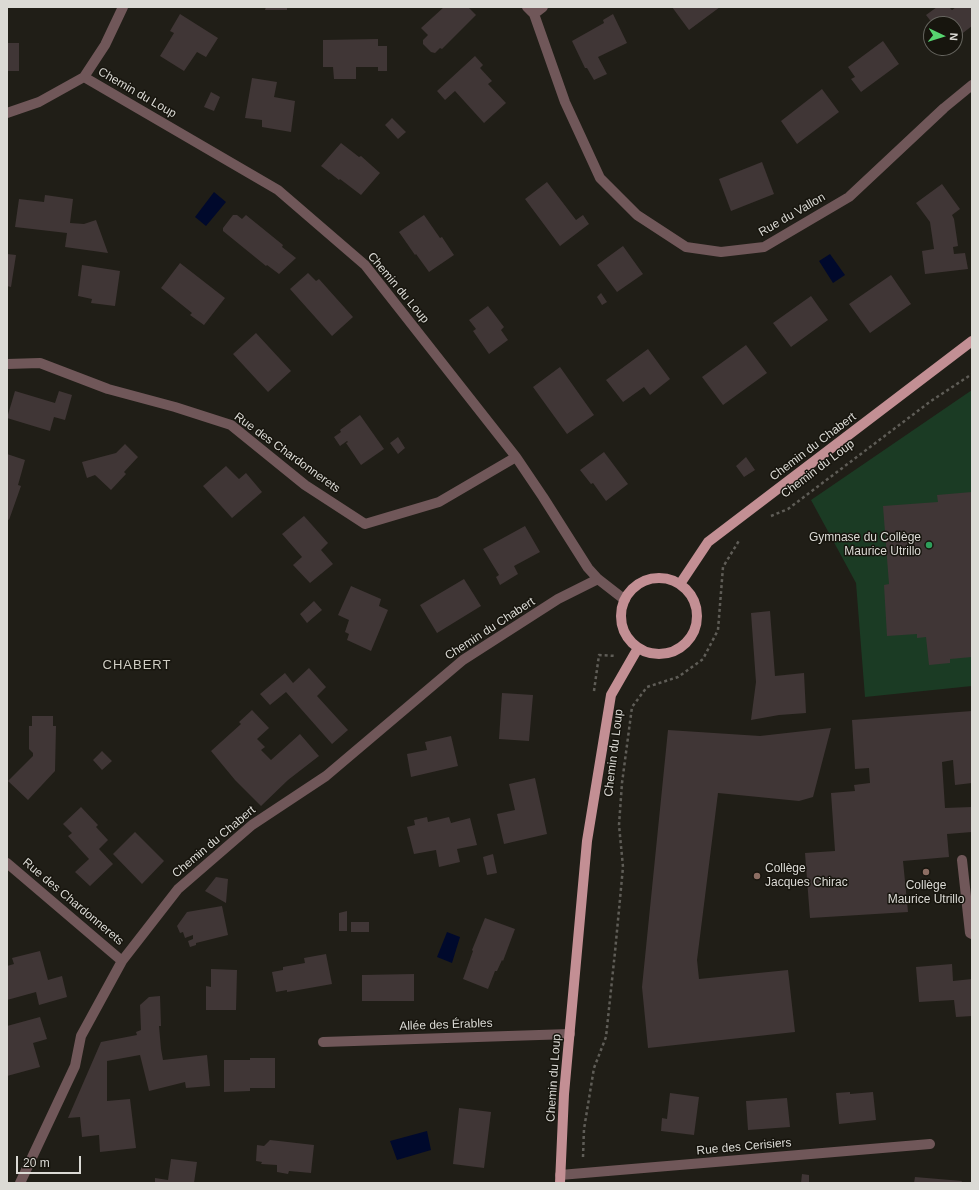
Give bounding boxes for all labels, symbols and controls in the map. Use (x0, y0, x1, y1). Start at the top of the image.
north arrow (923, 16, 963, 56)
text: N (948, 32, 960, 41)
street label: Chemin du Loup (95, 65, 179, 121)
street label: Rue du Vallon (756, 190, 828, 240)
street label: Chemin du Loup (364, 250, 432, 326)
street label: Rue des Chardonnerets (231, 410, 343, 496)
street label: Chemin du Chabert (767, 410, 859, 484)
street label: Chemin du Loup (779, 437, 857, 501)
place label: Gymnase du Collège Maurice Utrillo (809, 531, 921, 559)
marker: Gymnase du Collège Maurice Utrillo (924, 540, 934, 550)
street label: Chemin du Chabert (442, 595, 538, 663)
district label: CHABERT (103, 657, 171, 673)
street label: Chemin du Loup (601, 708, 627, 798)
street label: Chemin du Chabert (170, 803, 258, 881)
street label: Rue des Chardonnerets (20, 856, 126, 948)
place label: Collège Jacques Chirac (765, 862, 848, 890)
marker: Collège Maurice Utrillo (921, 867, 931, 877)
marker: Collège Jacques Chirac (752, 871, 762, 881)
place label: Collège Maurice Utrillo (888, 879, 964, 907)
street label: Allée des Érables (399, 1016, 493, 1034)
street label: Chemin du Loup (544, 1034, 564, 1122)
street label: Rue des Cerisiers (696, 1136, 792, 1158)
scale bar (18, 1148, 83, 1174)
text: 20 m (23, 1156, 50, 1170)

